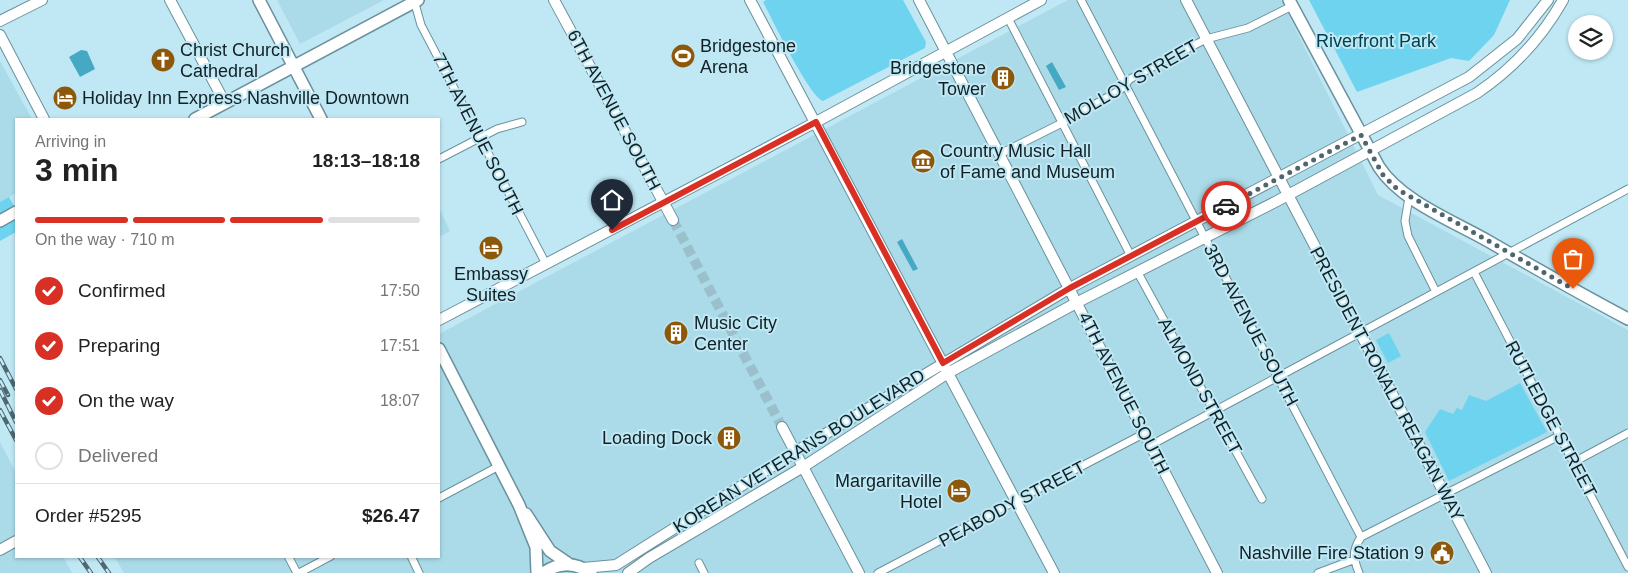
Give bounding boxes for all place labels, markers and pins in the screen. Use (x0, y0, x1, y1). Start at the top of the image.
place label: Bridgestone Arena (700, 36, 796, 77)
place label: Christ Church Cathedral (180, 40, 290, 81)
sports icon: Bridgestone Arena (670, 43, 696, 69)
church icon: Christ Church Cathedral (150, 47, 176, 73)
place label: Bridgestone Tower (890, 58, 986, 99)
building icon: Bridgestone Tower (990, 65, 1016, 91)
hotel icon: Holiday Inn Express Nashville Downtown (52, 85, 78, 111)
place label: Holiday Inn Express Nashville Downtown (82, 88, 409, 108)
place label: Country Music Hall of Fame and Museum (940, 141, 1115, 182)
museum icon: Country Music Hall of Fame and Museum (910, 148, 936, 174)
pin (591, 179, 633, 230)
hotel icon: Embassy Suites (478, 235, 504, 261)
pin (1552, 238, 1594, 289)
place label: Embassy Suites (454, 264, 528, 305)
place label: Music City Center (694, 313, 777, 354)
building icon: Music City Center (663, 320, 689, 346)
building icon: Loading Dock (716, 425, 742, 451)
place label: Loading Dock (602, 428, 713, 448)
place label: Margaritaville Hotel (835, 471, 942, 512)
hotel icon: Margaritaville Hotel (946, 478, 972, 504)
public building icon: Nashville Fire Station 9 (1429, 540, 1455, 566)
place label: Nashville Fire Station 9 (1239, 543, 1424, 563)

